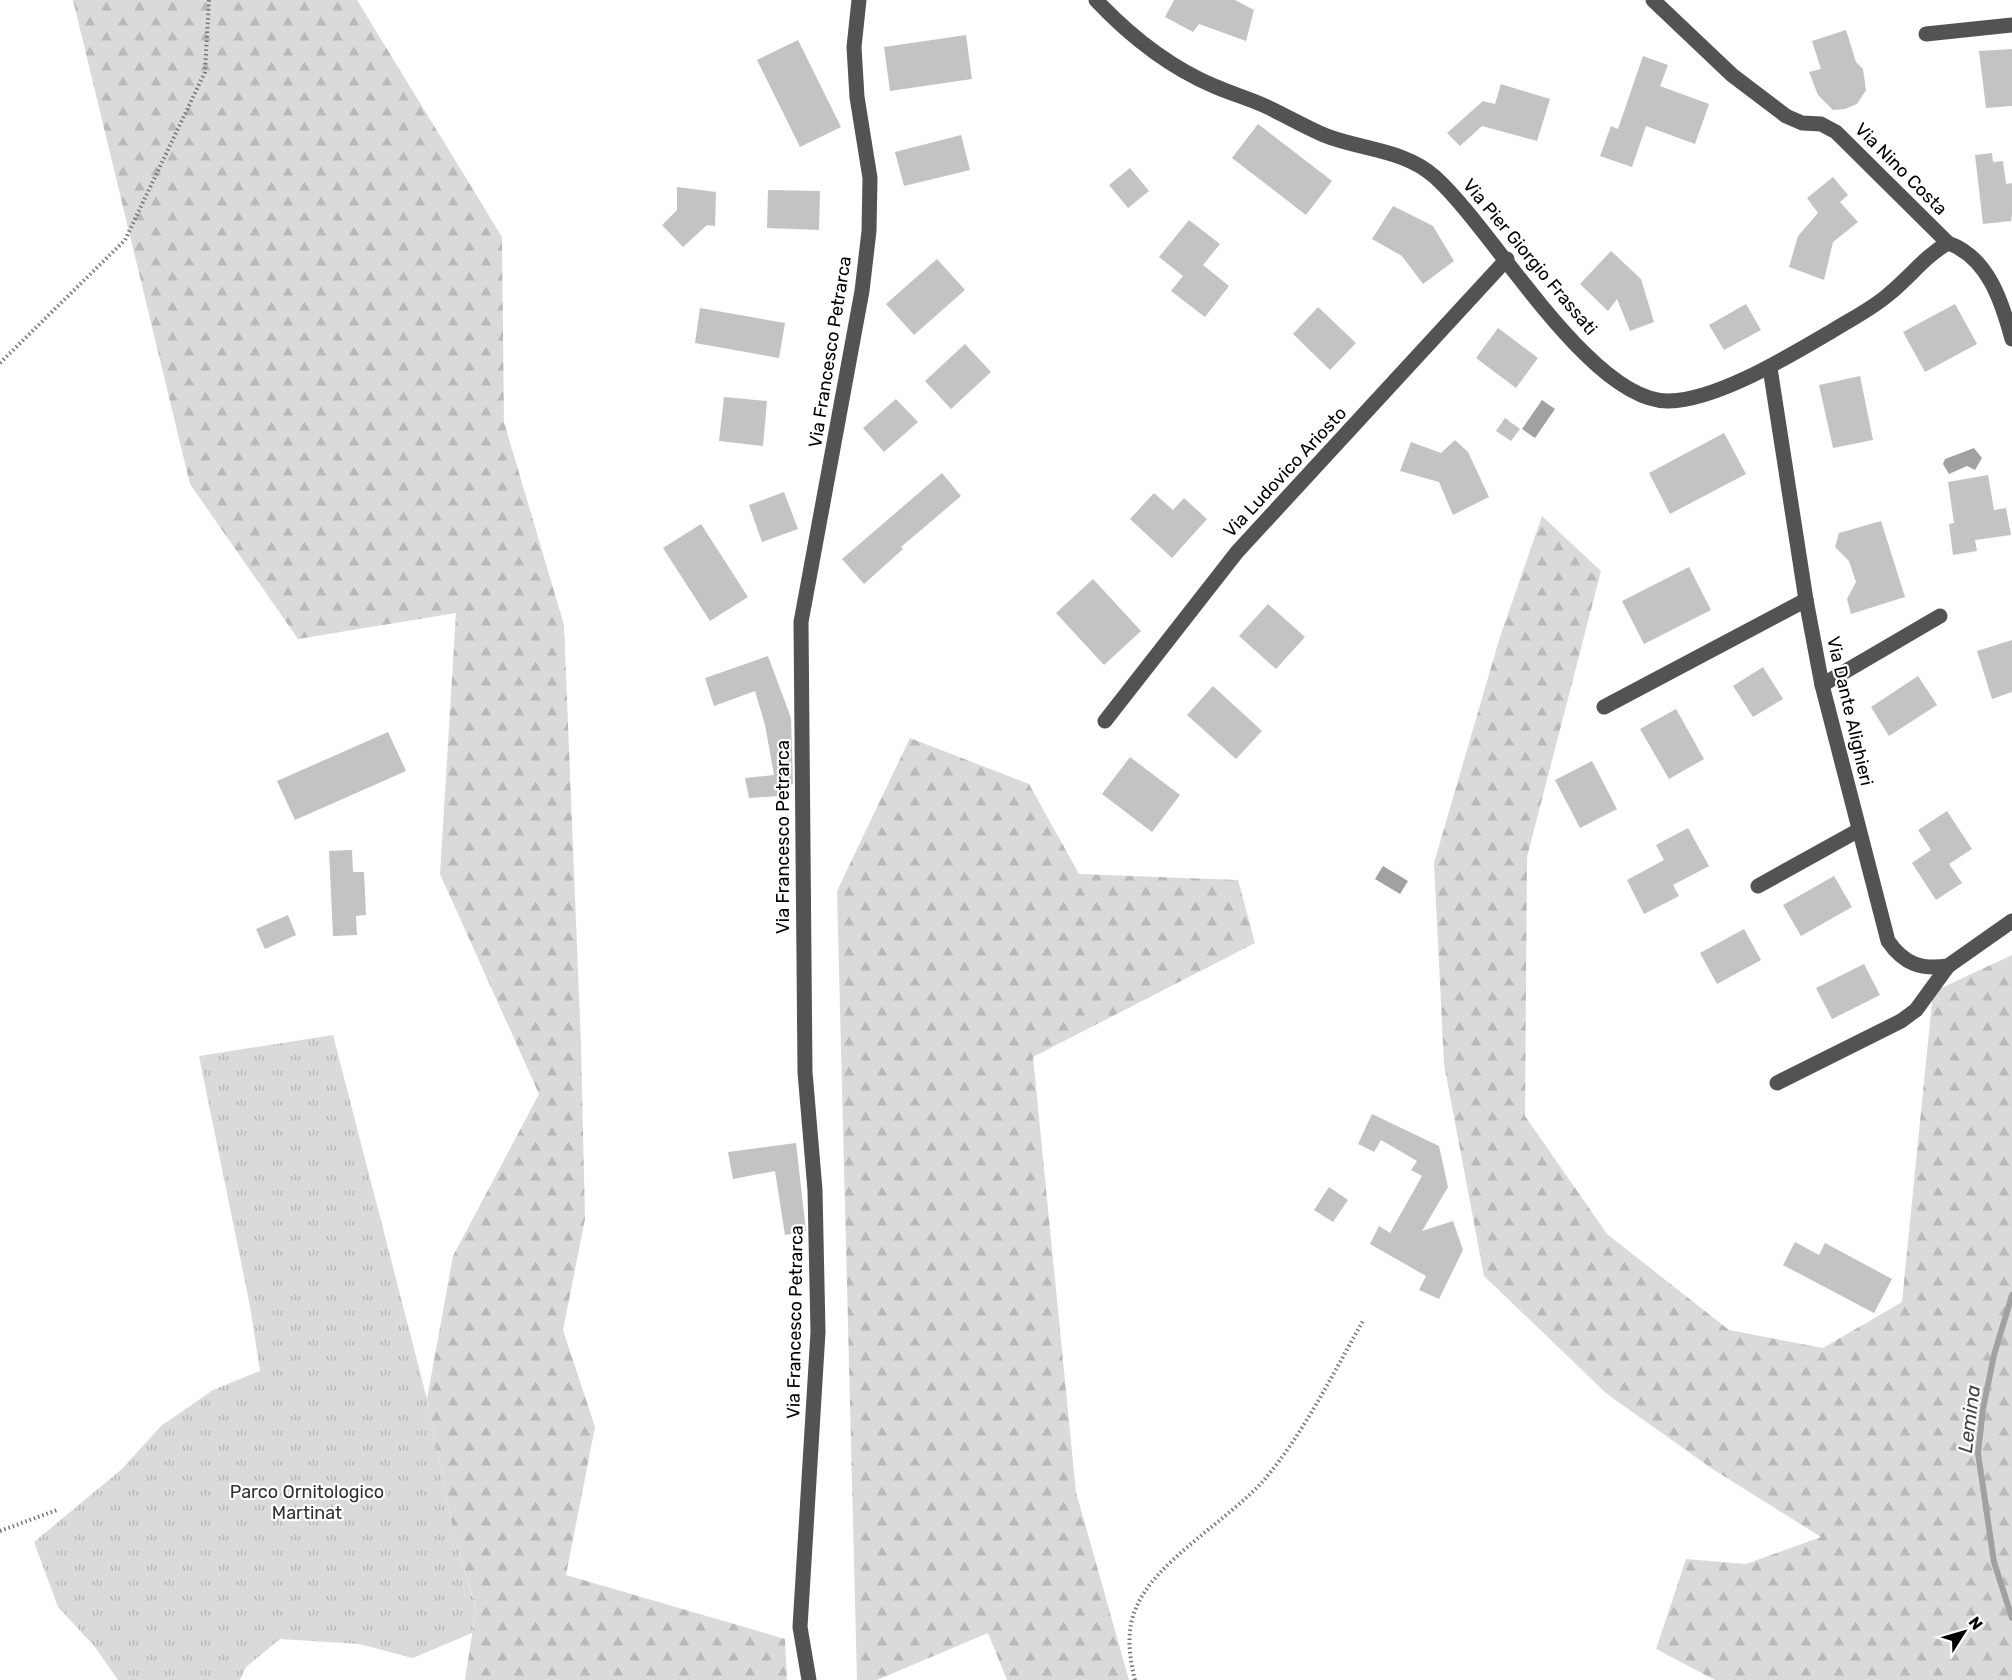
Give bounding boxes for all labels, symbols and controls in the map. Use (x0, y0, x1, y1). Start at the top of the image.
street label: Via Nino Costa (1850, 118, 1952, 220)
street label: Via Pier Giorgio Frassati (1458, 174, 1602, 340)
street label: Via Francesco Petrarca (804, 255, 856, 449)
street label: Via Ludovico Ariosto (1219, 402, 1351, 542)
street label: Via Dante Alighieri (1822, 634, 1878, 788)
street label: Via Francesco Petrarca (772, 740, 794, 934)
street label: Via Francesco Petrarca (782, 1225, 808, 1419)
water label: Lemina (1953, 1383, 1985, 1454)
park label: Parco Ornitologico Martinat (230, 1481, 384, 1524)
north arrow (1934, 1602, 1994, 1662)
text: N (1965, 1613, 1987, 1634)

